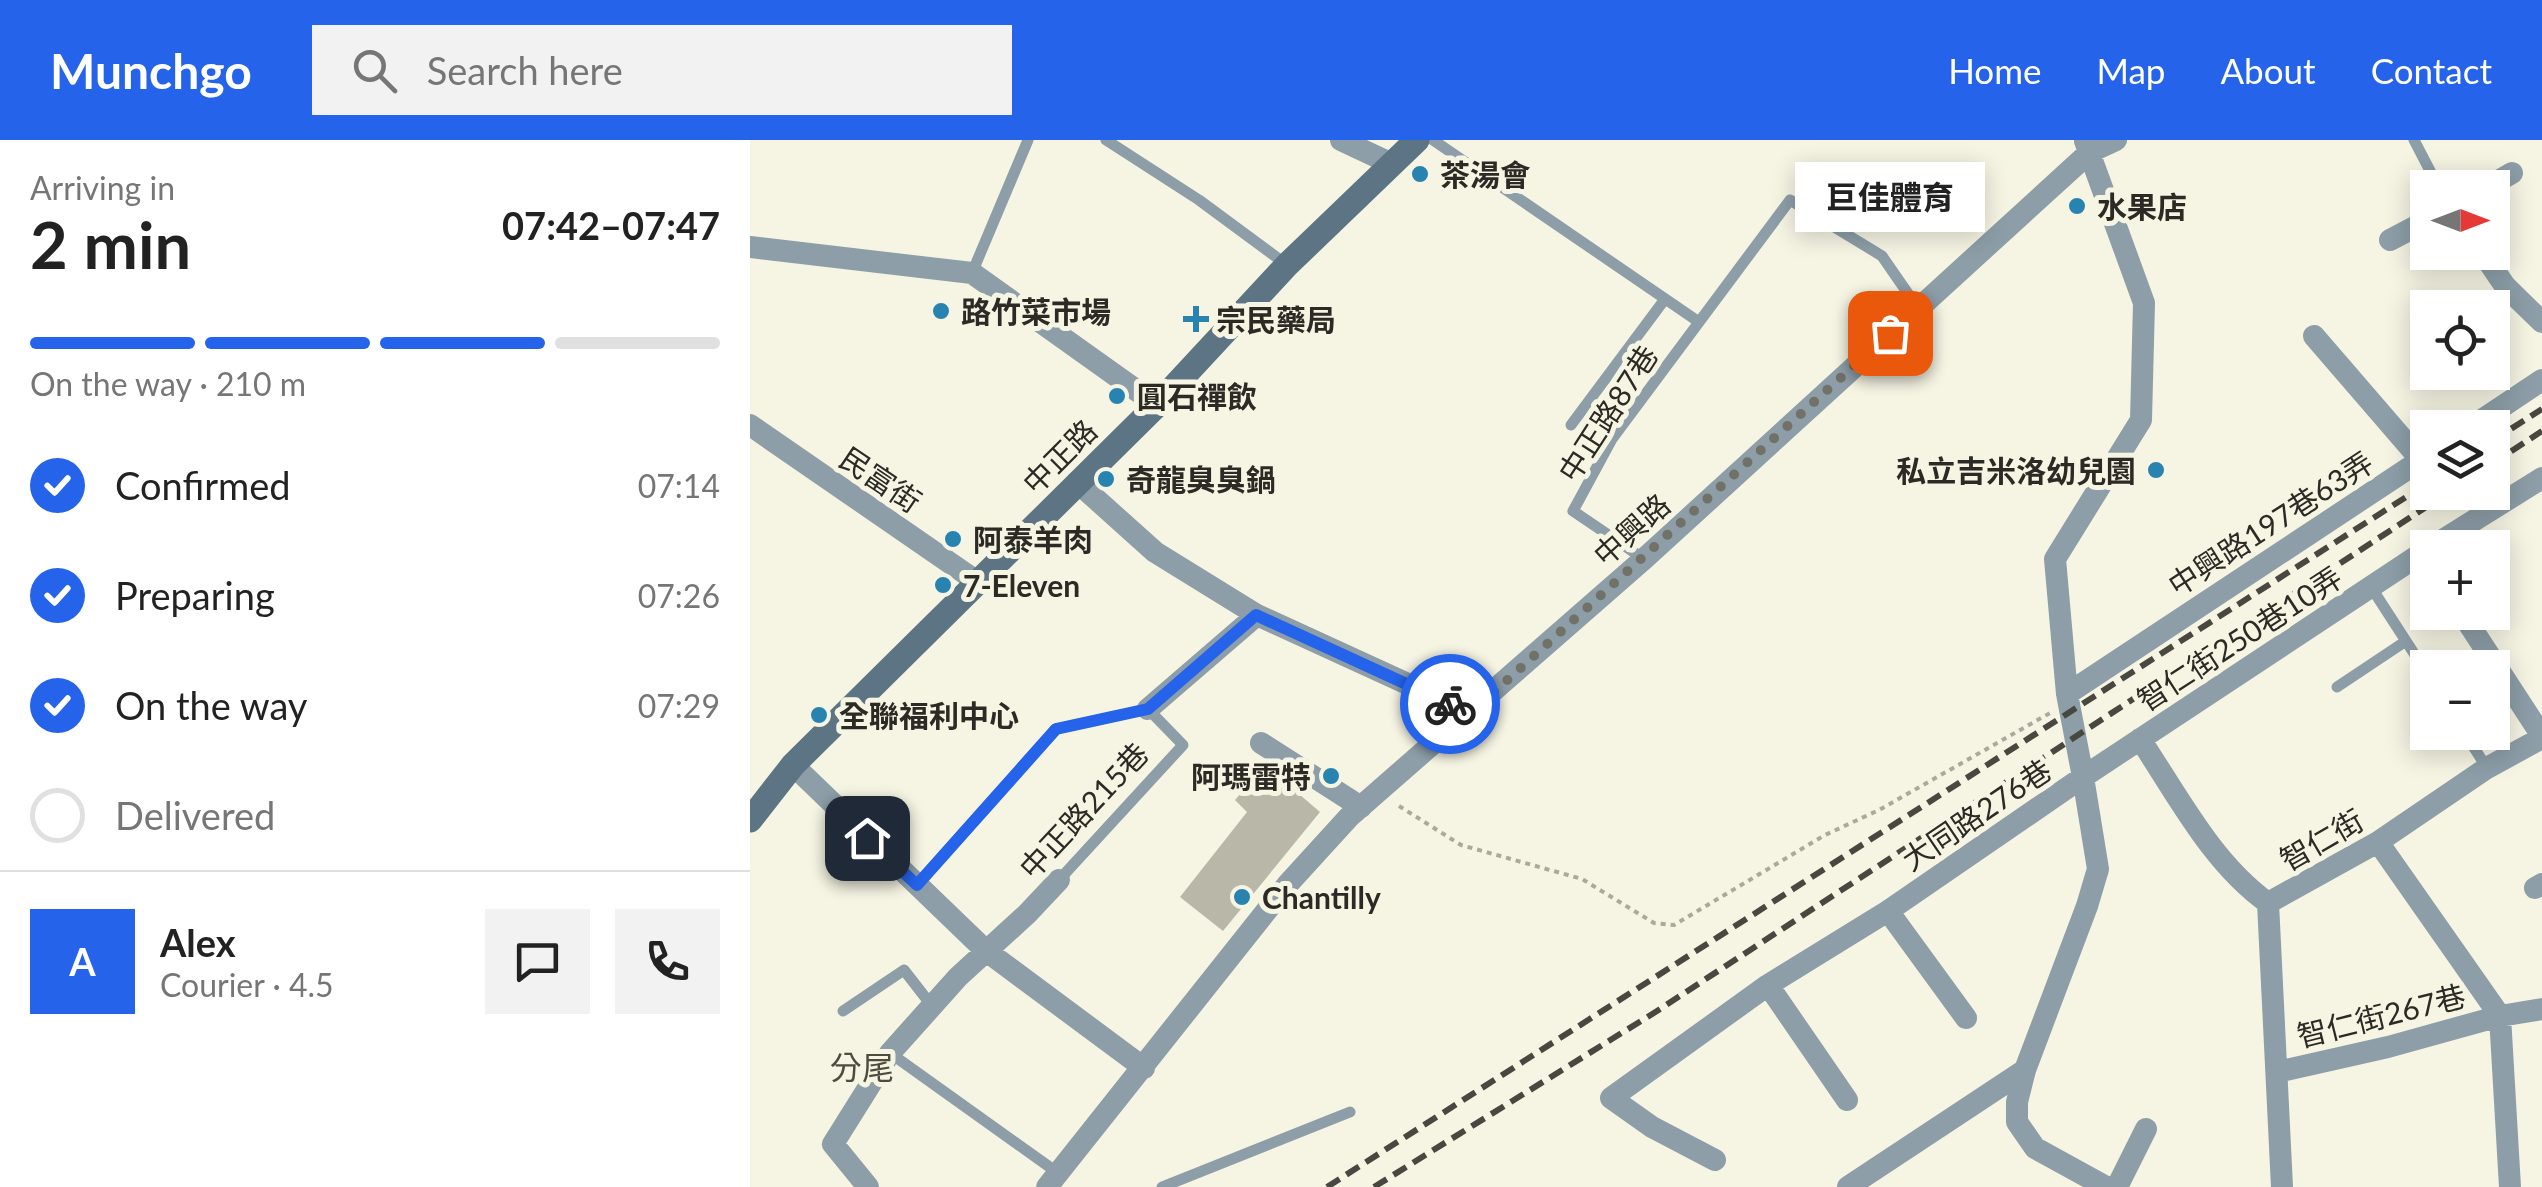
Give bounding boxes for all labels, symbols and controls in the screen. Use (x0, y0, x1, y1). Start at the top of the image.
search box (312, 25, 1012, 115)
text: Munchgo (50, 42, 252, 99)
icon: search (347, 43, 402, 98)
text: Search here (427, 47, 623, 93)
text: Home (1948, 49, 2041, 91)
text: Map (2096, 49, 2165, 91)
text: About (2220, 49, 2316, 91)
text: Contact (2371, 49, 2492, 91)
place label: 茶湯會 (1440, 156, 1531, 192)
marker: 茶湯會 (1409, 163, 1431, 185)
callout: 巨佳體育 (1795, 163, 1985, 233)
text: Arriving in (30, 168, 175, 207)
north arrow (2410, 170, 2510, 270)
map controls (2410, 170, 2510, 750)
text: 巨佳體育 (1826, 177, 1954, 216)
place label: 水果店 (2097, 188, 2187, 224)
marker: 水果店 (2066, 195, 2088, 217)
text: 07:42–07:47 (502, 202, 720, 248)
text: 2 min (30, 205, 191, 283)
button: locate (2410, 290, 2510, 390)
pin (1848, 291, 1933, 376)
place label: 路竹菜市場 (961, 293, 1111, 329)
marker: 路竹菜市場 (930, 300, 952, 322)
place label: 宗民藥局 (1216, 301, 1336, 337)
icon: bag (1863, 306, 1918, 361)
marker: 宗民藥局 (1185, 308, 1207, 330)
street label: 中正路87巷 (1550, 338, 1664, 488)
text: On the way · 210 m (30, 364, 306, 403)
place label: 圓石禪飲 (1137, 378, 1257, 414)
marker: 圓石禪飲 (1106, 385, 1128, 407)
button: layers (2410, 410, 2510, 510)
street label: 中正路 (1014, 411, 1104, 501)
street label: 民富街 (834, 439, 928, 519)
street label: 中興路197巷63弄 (2161, 443, 2379, 603)
place label: 私立吉米洛幼兒園 (1896, 452, 2136, 488)
icon: check (30, 458, 85, 513)
marker: 私立吉米洛幼兒園 (2145, 459, 2167, 481)
place label: 奇龍臭臭鍋 (1126, 461, 1276, 497)
text: Confirmed (115, 462, 291, 508)
text: 07:14 (638, 466, 720, 505)
marker: 奇龍臭臭鍋 (1095, 468, 1117, 490)
street label: 中興路 (1586, 486, 1676, 572)
place label: 阿泰羊肉 (973, 521, 1093, 557)
marker: 阿泰羊肉 (942, 528, 964, 550)
button: + (2410, 530, 2510, 630)
street label: 智仁街250巷10弄 (2130, 558, 2348, 718)
place label: 7-Eleven (963, 567, 1080, 603)
icon: check (30, 568, 85, 623)
text: Preparing (115, 572, 275, 618)
marker: 7-Eleven (932, 574, 954, 596)
text: 07:26 (638, 576, 720, 615)
button: − (2410, 650, 2510, 750)
courier (1400, 654, 1500, 754)
icon: bike (1423, 677, 1478, 732)
icon: check (30, 678, 85, 733)
text: On the way (115, 682, 307, 728)
text: 07:29 (638, 686, 720, 725)
place label: 全聯福利中心 (839, 697, 1019, 733)
marker: 全聯福利中心 (808, 704, 830, 726)
street label: 中正路215巷 (1011, 735, 1155, 885)
street label: 大同路276巷 (1895, 751, 2057, 877)
place label: 阿瑪雷特 (1191, 758, 1311, 794)
marker: 阿瑪雷特 (1320, 765, 1342, 787)
text: Delivered (115, 792, 275, 838)
pin (825, 796, 910, 881)
street label: 智仁街 (2273, 801, 2369, 877)
icon: home (840, 811, 895, 866)
place label: Chantilly (1262, 879, 1381, 915)
marker: Chantilly (1231, 886, 1253, 908)
button: chat (485, 909, 590, 1014)
button: phone (615, 909, 720, 1014)
text: Alex (160, 919, 236, 965)
text: A (69, 938, 96, 984)
text: Courier · 4.5 (160, 965, 334, 1004)
street label: 智仁街267巷 (2293, 977, 2469, 1053)
district label: 分尾 (830, 1047, 894, 1086)

